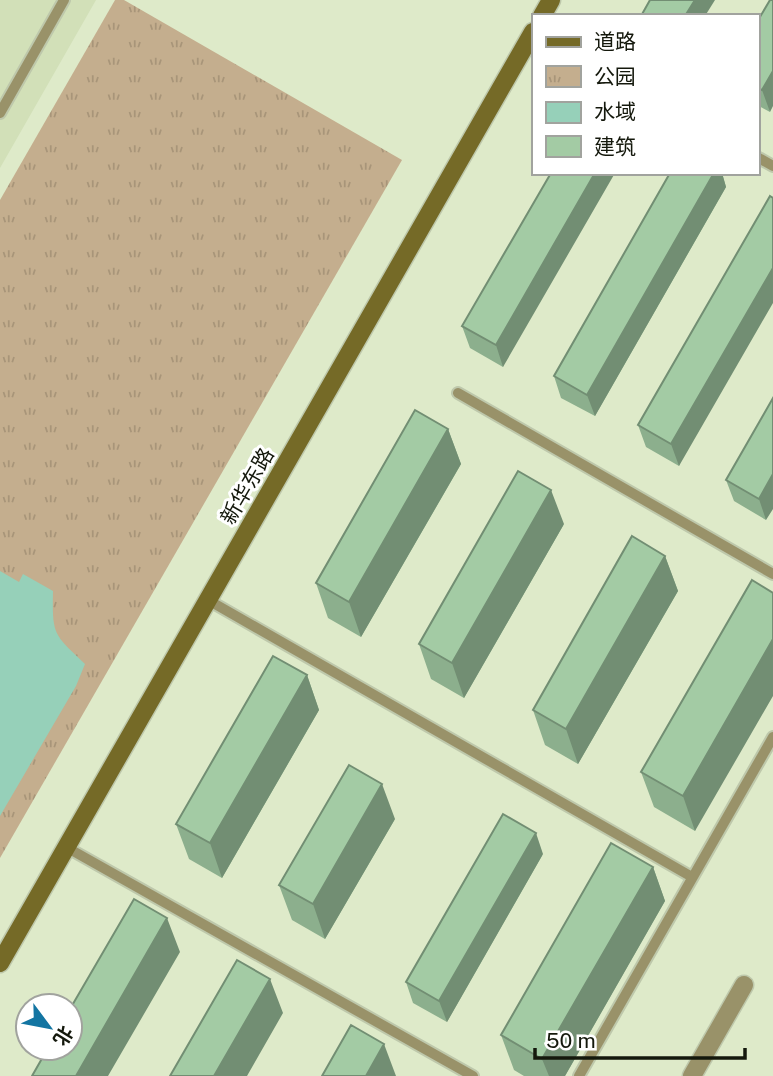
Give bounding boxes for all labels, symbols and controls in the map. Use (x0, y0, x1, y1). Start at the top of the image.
legend (532, 14, 759, 175)
text: 道路 (594, 29, 636, 54)
text: 公园 (594, 64, 636, 89)
text: 水域 (594, 99, 636, 124)
text: 建筑 (594, 134, 636, 159)
street label: 新华东路 (215, 443, 279, 529)
north arrow (14, 992, 84, 1062)
scale bar (535, 1016, 745, 1060)
text: 北 (49, 1022, 78, 1050)
text: 50 m (546, 1028, 596, 1053)

